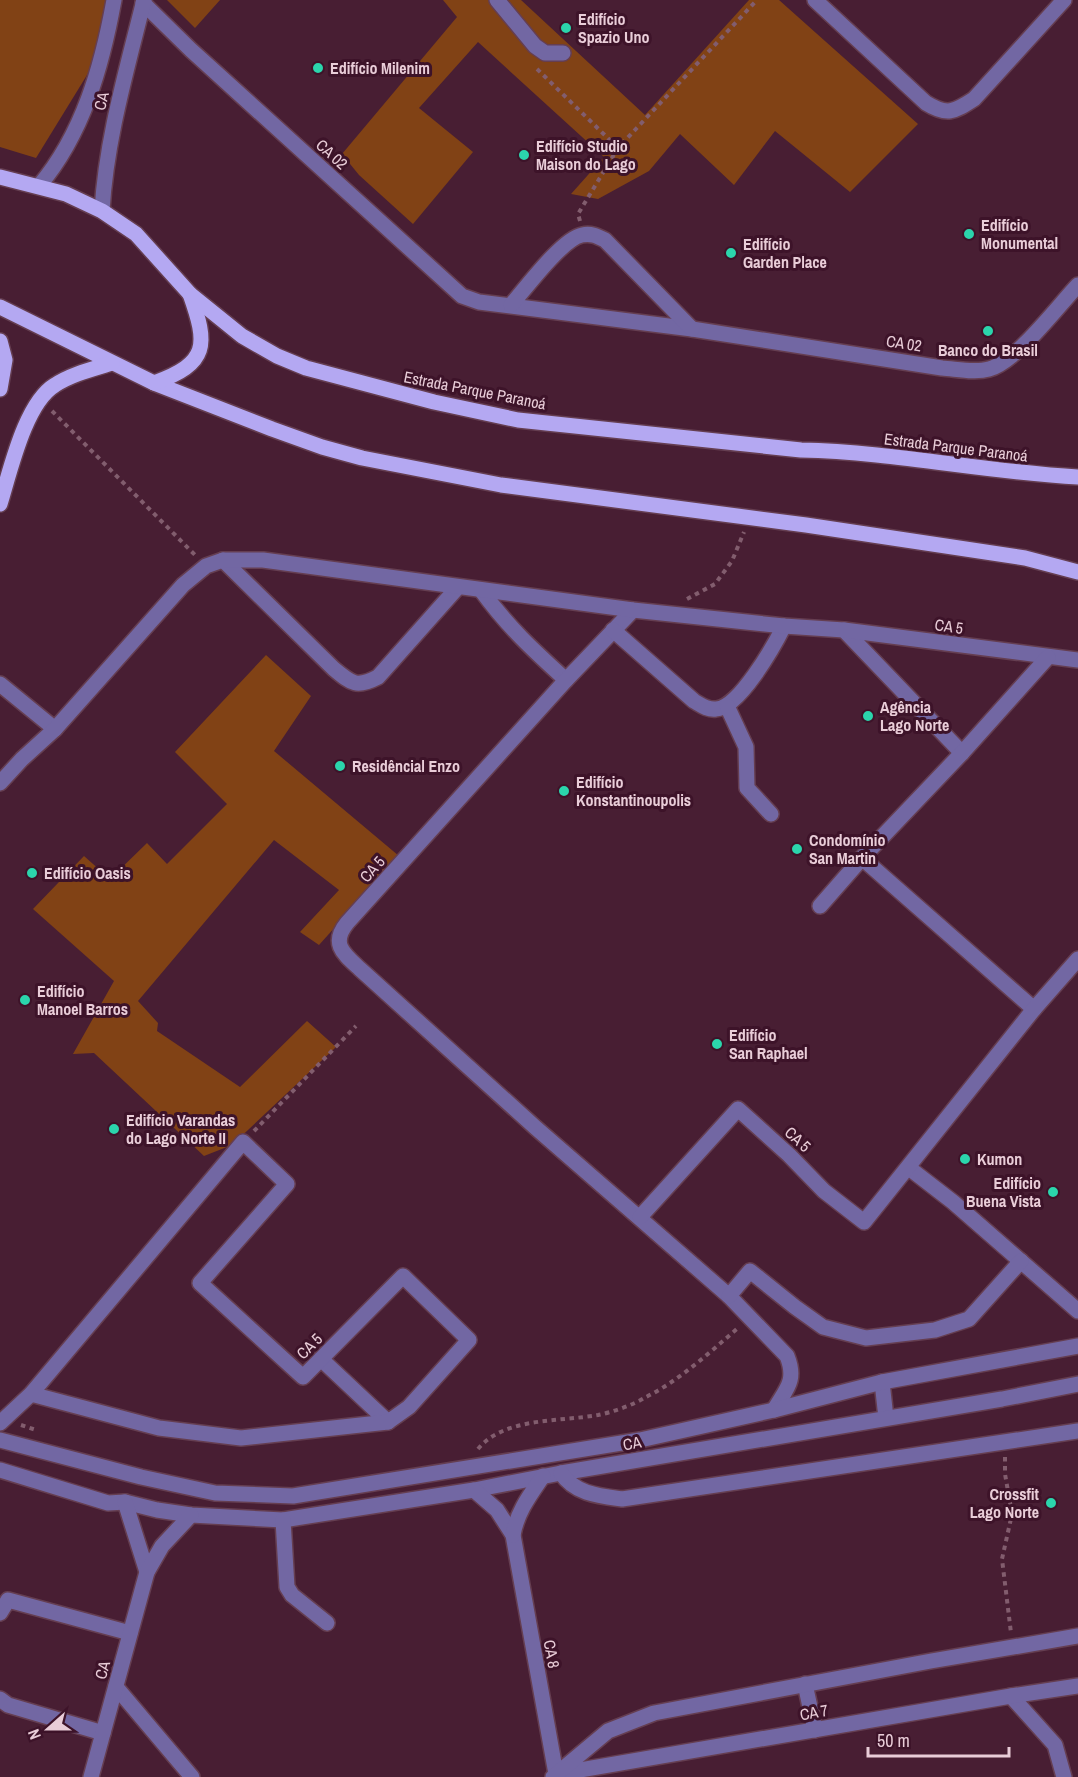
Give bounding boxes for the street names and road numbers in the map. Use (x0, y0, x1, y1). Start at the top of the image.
street label: CA (88, 89, 114, 112)
street label: CA 02 (311, 134, 353, 174)
street label: CA 02 (885, 329, 923, 357)
street label: Estrada Parque Paranoá (402, 365, 549, 415)
street label: Estrada Parque Paranoá (883, 427, 1030, 467)
street label: CA 5 (933, 613, 965, 639)
street label: CA 5 (354, 851, 390, 887)
street label: CA 5 (780, 1121, 816, 1157)
street label: CA 5 (291, 1328, 327, 1364)
street label: CA (621, 1431, 643, 1455)
street label: CA 8 (539, 1638, 565, 1670)
street label: CA (89, 1658, 115, 1682)
street label: CA 7 (798, 1699, 830, 1725)

